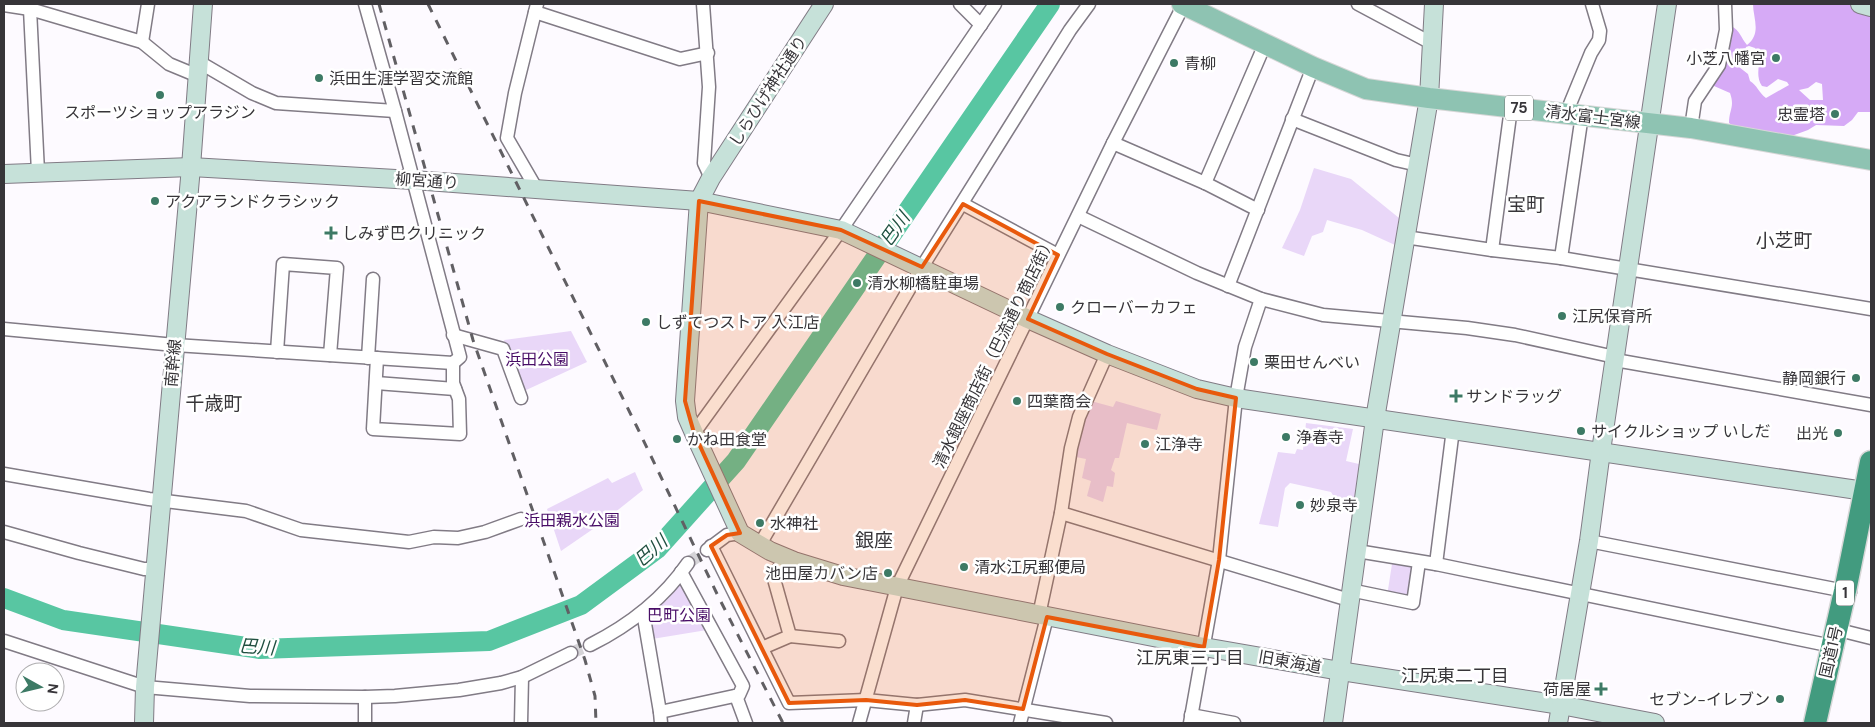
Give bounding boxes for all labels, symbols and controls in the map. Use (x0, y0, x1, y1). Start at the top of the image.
street label: しらひげ神社通り (724, 32, 812, 150)
place label: 小芝八幡宮 (1686, 48, 1766, 69)
marker: 小芝八幡宮 (1770, 52, 1782, 64)
place label: 青柳 (1184, 53, 1216, 74)
marker: 青柳 (1168, 57, 1180, 69)
place label: 浜田生涯学習交流館 (329, 68, 473, 89)
marker: 浜田生涯学習交流館 (313, 72, 325, 84)
marker: スポーツショップアラジン (154, 89, 166, 101)
road number: 75 (1505, 96, 1533, 120)
street label: 清水富士宮線 (1544, 101, 1642, 133)
place label: スポーツショップアラジン (64, 102, 256, 123)
place label: 忠霊塔 (1777, 104, 1825, 125)
marker: 忠霊塔 (1829, 108, 1841, 120)
street label: 柳宮通り (394, 168, 460, 194)
place label: アクアランドクラシック (165, 191, 340, 212)
district label: 宝町 (1507, 192, 1545, 217)
marker: アクアランドクラシック (149, 195, 161, 207)
water label: 巴川 (875, 206, 916, 251)
place label: しみず巴クリニック (342, 223, 486, 244)
marker: しみず巴クリニック (324, 226, 338, 240)
district label: 小芝町 (1755, 228, 1813, 253)
street label: 清水銀座商店街（巴流通り商店街） (928, 232, 1060, 472)
place label: 清水柳橋駐車場 (867, 273, 979, 294)
marker: 清水柳橋駐車場 (851, 277, 863, 289)
place label: クローバーカフェ (1070, 297, 1198, 318)
marker: クローバーカフェ (1054, 301, 1066, 313)
place label: 江尻保育所 (1572, 306, 1652, 327)
marker: 江尻保育所 (1556, 310, 1568, 322)
place label: しずてつストア 入江店 (656, 312, 820, 333)
marker: しずてつストア 入江店 (640, 316, 652, 328)
street label: 南幹線 (160, 338, 186, 388)
park label: 浜田公園 (505, 349, 569, 370)
place label: 栗田せんべい (1264, 352, 1360, 373)
marker: 栗田せんべい (1248, 356, 1260, 368)
place label: 静岡銀行 (1782, 368, 1846, 389)
marker: 静岡銀行 (1850, 372, 1862, 384)
place label: サンドラッグ (1466, 386, 1562, 407)
marker: サンドラッグ (1450, 390, 1462, 402)
district label: 千歳町 (185, 391, 243, 416)
place label: 四葉商会 (1027, 391, 1091, 412)
marker: 四葉商会 (1011, 395, 1023, 407)
place label: サイクルショップ いしだ (1591, 421, 1770, 442)
place label: 出光 (1796, 423, 1828, 444)
marker: サイクルショップ いしだ (1575, 425, 1587, 437)
place label: 浄春寺 (1296, 427, 1344, 448)
marker: 出光 (1832, 427, 1844, 439)
place label: かね田食堂 (687, 429, 767, 450)
marker: 浄春寺 (1280, 431, 1292, 443)
marker: かね田食堂 (671, 433, 683, 445)
place label: 江浄寺 (1155, 434, 1203, 455)
marker: 江浄寺 (1139, 438, 1151, 450)
place label: 妙泉寺 (1310, 495, 1358, 516)
marker: 妙泉寺 (1294, 499, 1306, 511)
park label: 浜田親水公園 (524, 510, 620, 531)
place label: 水神社 (770, 513, 818, 534)
marker: 水神社 (754, 517, 766, 529)
district label: 銀座 (855, 528, 893, 553)
water label: 巴川 (630, 529, 674, 572)
place label: 清水江尻郵便局 (974, 557, 1086, 578)
marker: 清水江尻郵便局 (958, 561, 970, 573)
place label: 池田屋カバン店 (765, 563, 878, 584)
marker: 池田屋カバン店 (882, 567, 894, 579)
road number: 1 (1836, 580, 1854, 606)
park label: 巴町公園 (647, 605, 711, 626)
street label: 国道1号 (1815, 624, 1847, 680)
water label: 巴川 (238, 634, 278, 660)
district label: 江尻東三丁目 (1136, 646, 1244, 670)
street label: 旧東海道 (1257, 646, 1323, 678)
north arrow (15, 662, 65, 712)
district label: 江尻東二丁目 (1401, 664, 1509, 688)
place label: 荷居屋 (1543, 679, 1591, 700)
text: N (43, 682, 62, 695)
marker: 荷居屋 (1595, 683, 1607, 695)
place label: セブン-イレブン (1649, 689, 1770, 710)
marker: セブン-イレブン (1774, 693, 1786, 705)

